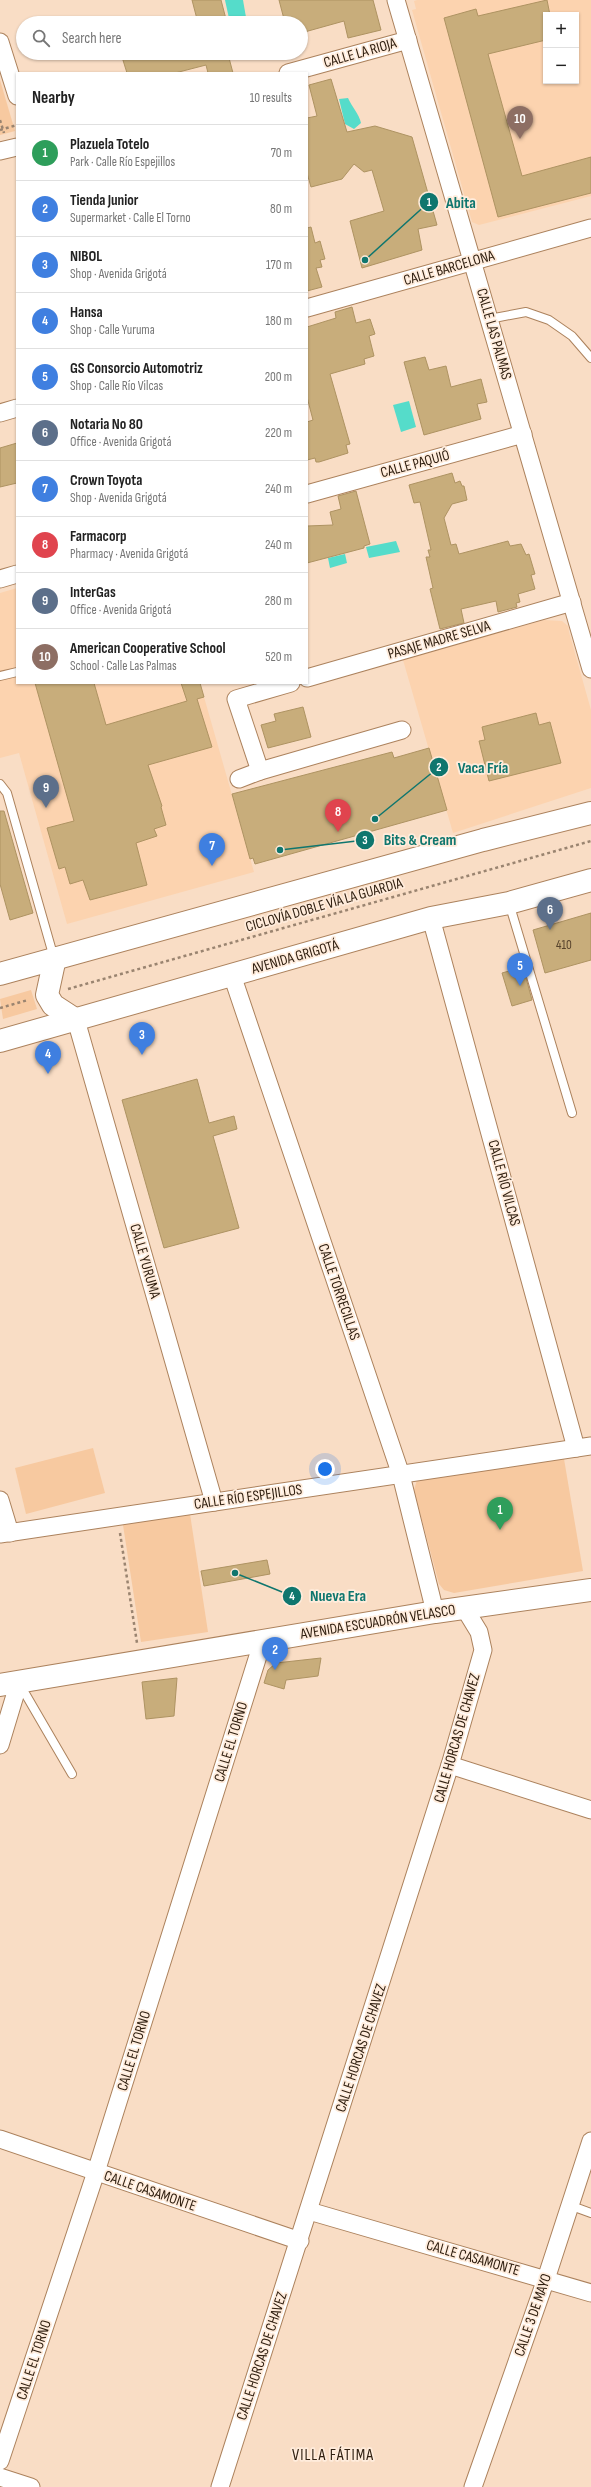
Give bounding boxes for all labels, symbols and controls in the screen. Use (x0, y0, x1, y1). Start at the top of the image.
map controls (543, 12, 579, 84)
button: + (543, 12, 579, 48)
search box (16, 16, 308, 60)
icon: search (30, 27, 52, 49)
text: Search here (62, 29, 122, 48)
street label: CALLE LA RIOJA (321, 33, 399, 72)
button: − (543, 48, 579, 84)
text: Nearby (32, 88, 75, 108)
text: 10 results (250, 90, 292, 106)
pin: 10 (507, 106, 533, 139)
text: Plazuela Totelo (70, 135, 149, 154)
text: 1 (42, 145, 48, 161)
text: 70 m (271, 145, 292, 161)
text: Park · Calle Río Espejillos (70, 154, 175, 170)
callout: Abita (419, 188, 484, 216)
text: Tienda Junior (70, 191, 139, 210)
text: Abita (445, 194, 476, 213)
text: 1 (427, 195, 432, 210)
text: 2 (42, 201, 48, 217)
text: 80 m (270, 201, 292, 217)
text: Supermarket · Calle El Torno (70, 210, 191, 226)
street label: CALLE BARCELONA (401, 246, 497, 290)
text: NIBOL (70, 247, 102, 266)
text: 3 (42, 257, 48, 273)
text: 170 m (266, 257, 292, 273)
text: Shop · Avenida Grigotá (70, 266, 167, 282)
street label: CALLE LAS PALMAS (472, 286, 516, 382)
text: Hansa (70, 303, 103, 322)
text: 4 (42, 313, 48, 329)
text: 180 m (266, 313, 292, 329)
text: Shop · Calle Yuruma (70, 322, 155, 338)
text: GS Consorcio Automotriz (70, 359, 203, 378)
text: 5 (42, 369, 48, 385)
text: 200 m (265, 369, 292, 385)
text: Shop · Calle Río Vilcas (70, 378, 163, 394)
text: Notaria No 80 (70, 415, 143, 434)
text: 6 (42, 425, 48, 441)
text: 220 m (265, 425, 292, 441)
text: Office · Avenida Grigotá (70, 434, 172, 450)
street label: CALLE PAQUIÓ (378, 446, 452, 482)
text: Crown Toyota (70, 471, 142, 490)
text: 7 (42, 481, 48, 497)
text: 240 m (265, 481, 292, 497)
text: Shop · Avenida Grigotá (70, 490, 167, 506)
text: Farmacorp (70, 527, 127, 546)
text: 8 (42, 537, 48, 553)
text: 240 m (265, 537, 292, 553)
text: Pharmacy · Avenida Grigotá (70, 546, 188, 562)
text: InterGas (70, 583, 116, 602)
text: 9 (42, 593, 48, 609)
text: 280 m (265, 593, 292, 609)
text: Office · Avenida Grigotá (70, 602, 172, 618)
street label: PASAJE MADRE SELVA (386, 616, 493, 664)
text: American Cooperative School (70, 639, 226, 658)
text: 10 (39, 649, 51, 665)
text: 520 m (265, 649, 292, 665)
text: School · Calle Las Palmas (70, 658, 177, 674)
callout: Vaca Fría (429, 753, 516, 781)
text: Vaca Fría (458, 759, 508, 778)
text: 2 (436, 760, 442, 775)
pin: 9 (33, 775, 59, 808)
pin: 8 (325, 799, 351, 832)
callout: Bits & Cream (355, 826, 464, 854)
text: Bits & Cream (384, 831, 456, 850)
pin: 7 (199, 833, 225, 866)
text: 3 (362, 833, 368, 848)
street label: CICLOVÍA DOBLE VÍA LA GUARDIA (243, 873, 405, 937)
pin: 6 (537, 897, 563, 930)
street label: AVENIDA GRIGOTÁ (248, 935, 341, 979)
house number: 410 (556, 937, 572, 953)
pin: 5 (507, 953, 533, 986)
pin: 3 (129, 1022, 155, 1055)
pin: 4 (35, 1041, 61, 1074)
street label: CALLE RÍO VILCAS (483, 1138, 525, 1228)
street label: CALLE YURUMA (125, 1222, 165, 1301)
street label: CALLE TORRECILLAS (314, 1241, 364, 1343)
your location (315, 1459, 335, 1479)
street label: CALLE RÍO ESPEJILLOS (193, 1480, 303, 1514)
pin: 1 (487, 1497, 513, 1530)
callout: Nueva Era (282, 1582, 374, 1610)
text: Nueva Era (310, 1587, 366, 1606)
text: 4 (289, 1589, 295, 1604)
street label: AVENIDA ESCUADRÓN VELASCO (298, 1600, 457, 1644)
pin: 2 (262, 1637, 288, 1670)
street label: CALLE HORCAS DE CHAVEZ (429, 1671, 485, 1805)
street label: CALLE EL TORNO (210, 1700, 252, 1784)
street label: CALLE HORCAS DE CHAVEZ (331, 1981, 391, 2115)
street label: CALLE EL TORNO (113, 2009, 155, 2093)
street label: CALLE CASAMONTE (101, 2166, 199, 2216)
street label: CALLE CASAMONTE (424, 2236, 522, 2280)
street label: CALLE 3 DE MAYO (510, 2271, 556, 2359)
street label: CALLE HORCAS DE CHAVEZ (232, 2289, 292, 2423)
street label: CALLE EL TORNO (12, 2318, 56, 2402)
district label: VILLA FÁTIMA (292, 2446, 374, 2465)

